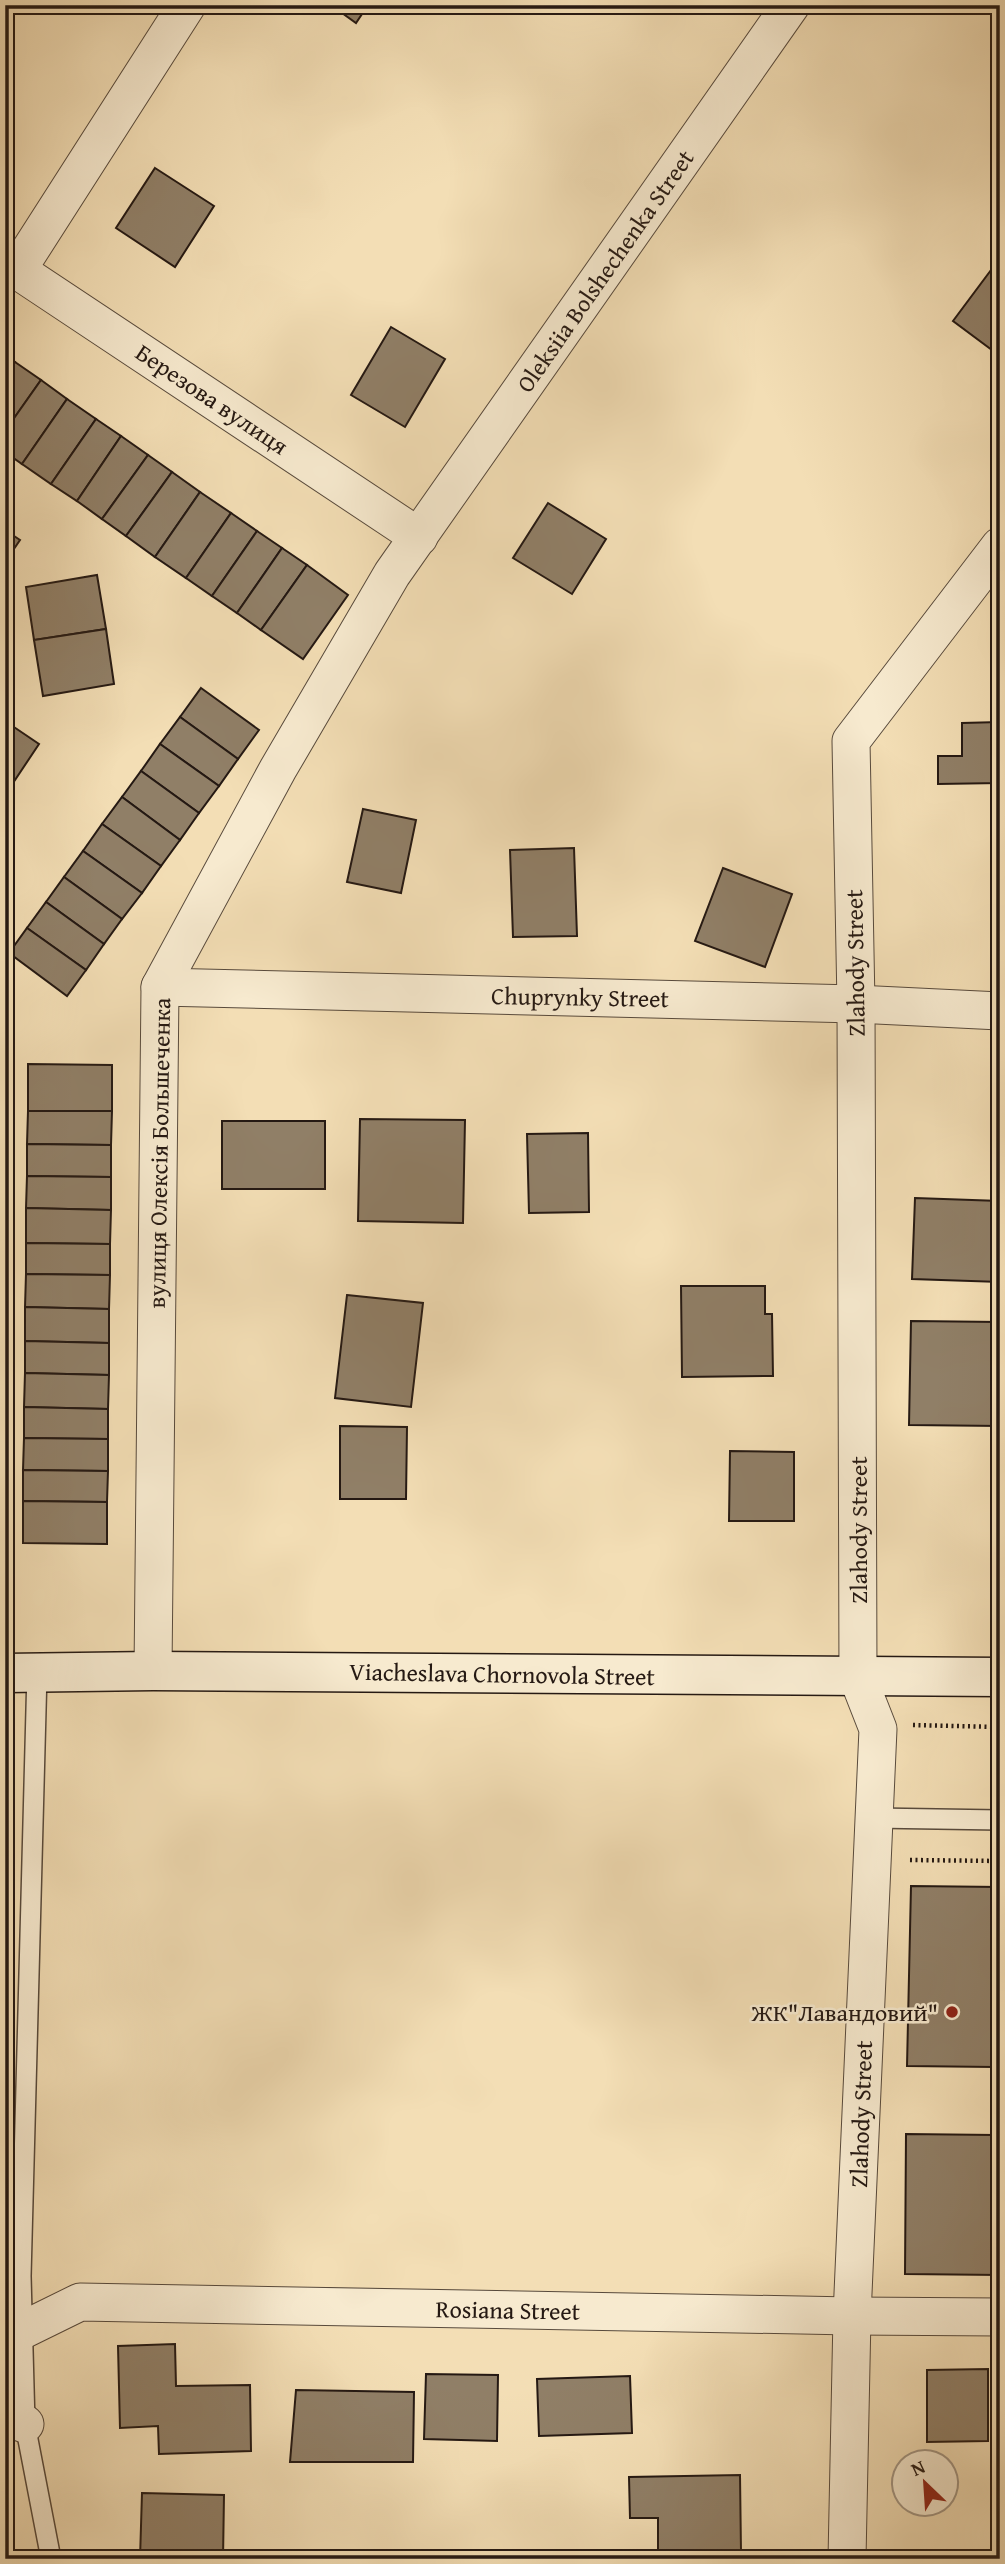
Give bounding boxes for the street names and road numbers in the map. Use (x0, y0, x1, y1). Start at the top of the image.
street label: Oleksiia Bolshechenka Street (508, 142, 703, 400)
street label: Березова вулиця (129, 335, 295, 463)
street label: Zlahody Street (836, 889, 874, 1037)
street label: Chuprynky Street (491, 978, 670, 1016)
street label: вулиця Олексія Большеченка (139, 997, 179, 1309)
street label: Zlahody Street (841, 1456, 876, 1604)
street label: Viacheslava Chornovola Street (349, 1654, 656, 1694)
street label: Zlahody Street (841, 2039, 881, 2188)
street label: Rosiana Street (435, 2291, 581, 2329)

